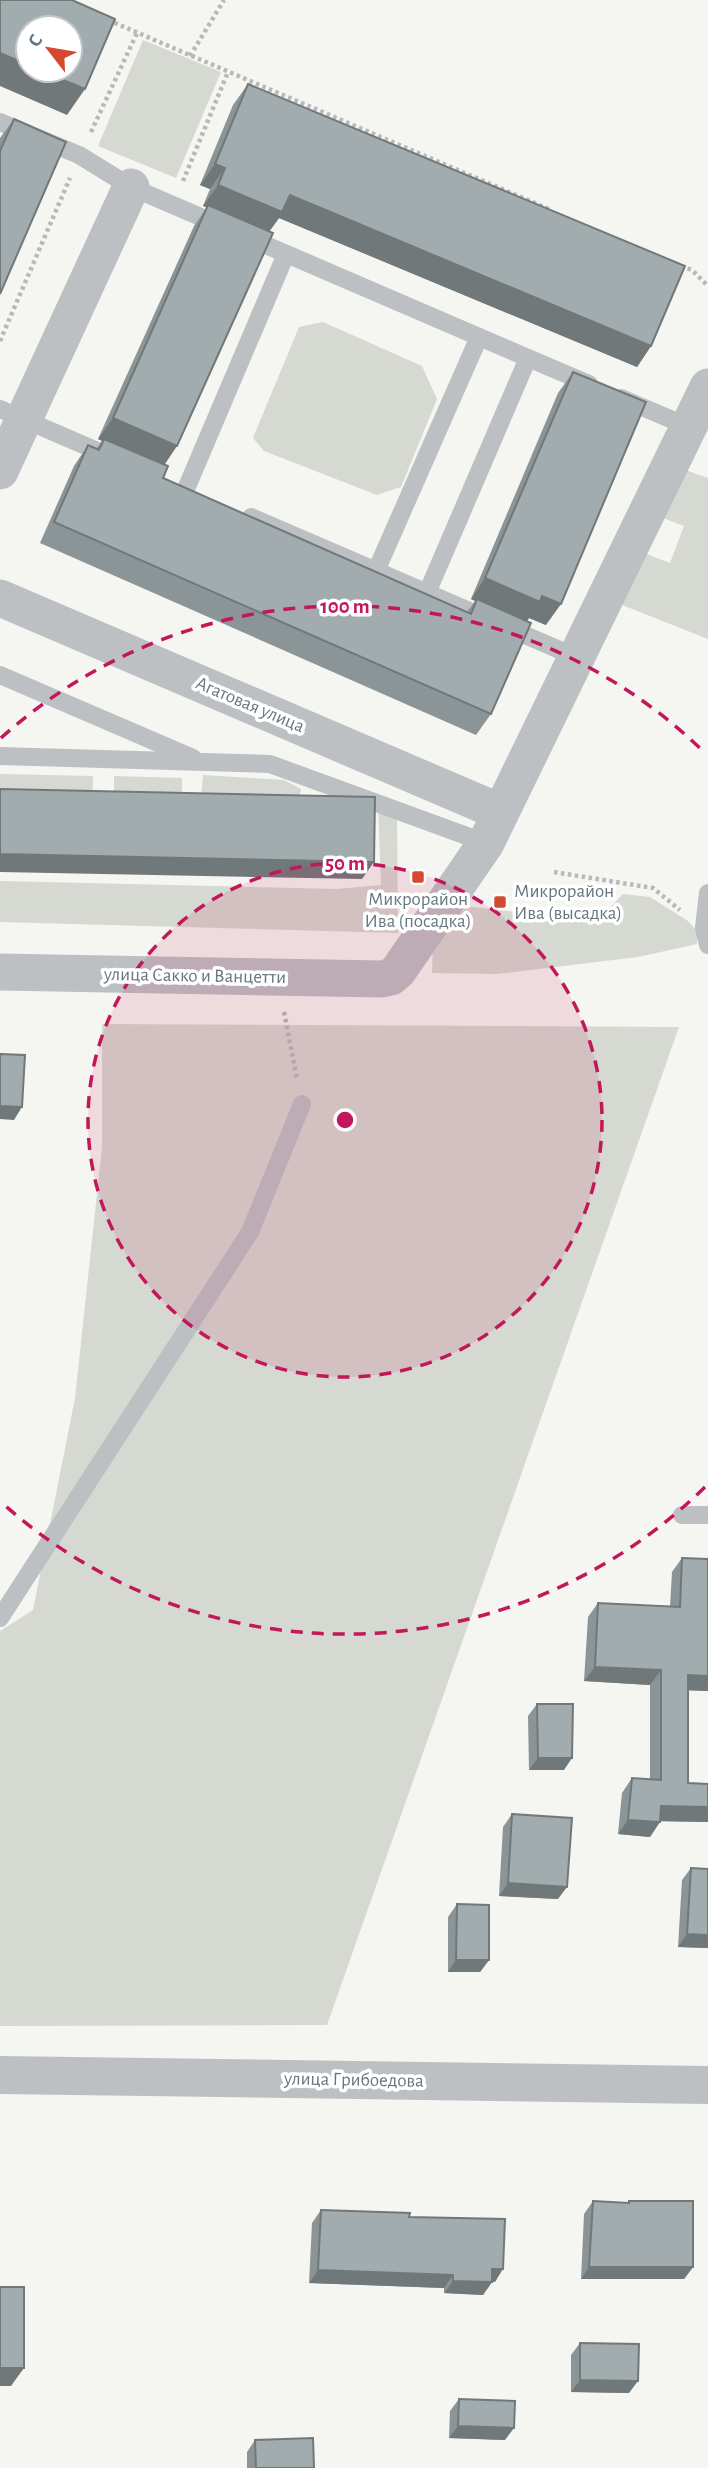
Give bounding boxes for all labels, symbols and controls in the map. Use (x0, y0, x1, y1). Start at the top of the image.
north arrow (14, 14, 84, 84)
text: С (25, 32, 47, 50)
text: 100 m (320, 596, 370, 617)
street label: Агатовая улица (193, 674, 307, 737)
text: 50 m (325, 853, 365, 874)
marker: Микрорайон Ива (посадка) (410, 869, 426, 885)
place label: Микрорайон Ива (высадка) (514, 882, 622, 923)
place label: Микрорайон Ива (посадка) (365, 890, 471, 931)
marker: Микрорайон Ива (высадка) (492, 894, 508, 910)
street label: улица Сакко и Ванцетти (103, 965, 286, 987)
centre of rings (333, 1108, 357, 1132)
street label: улица Грибоедова (283, 2069, 424, 2091)

